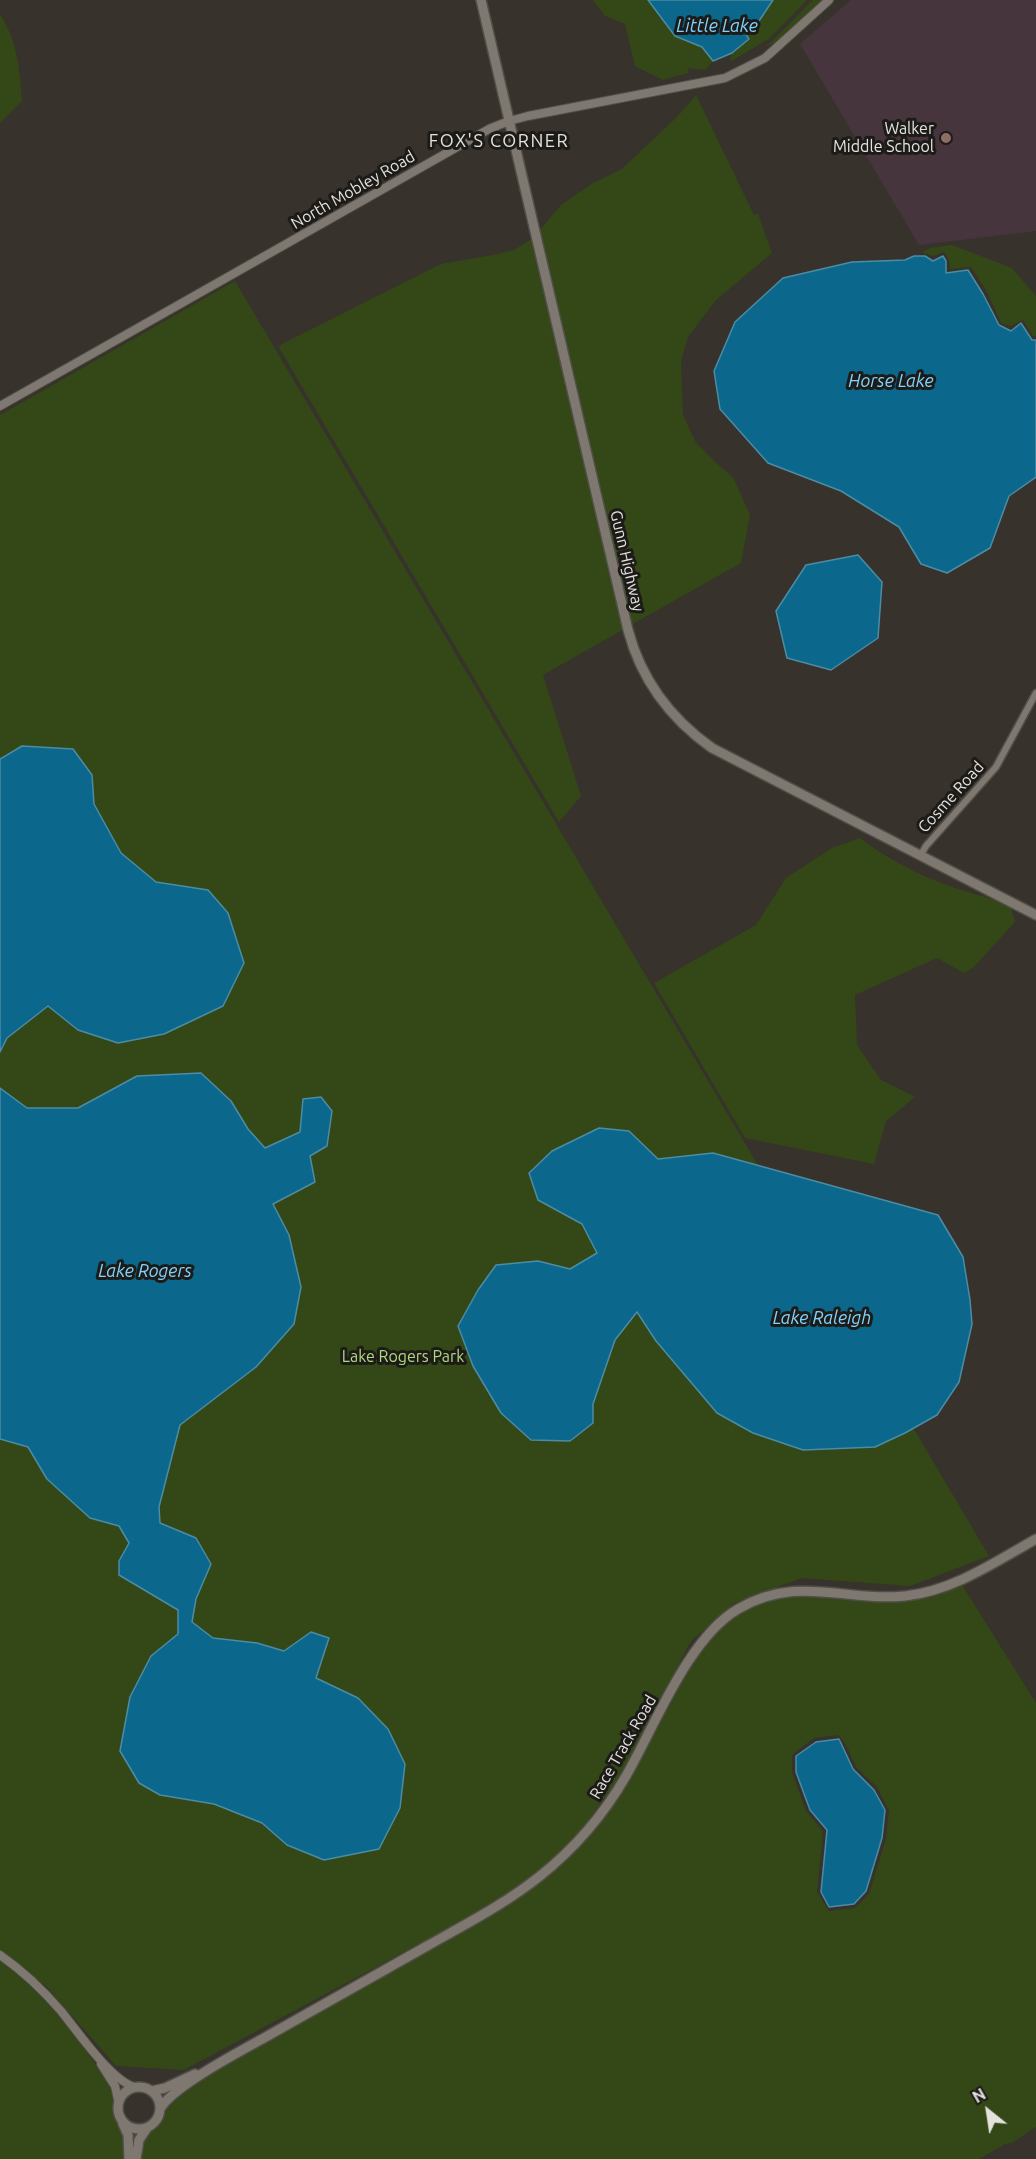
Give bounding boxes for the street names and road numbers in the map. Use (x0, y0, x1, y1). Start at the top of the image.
street label: North Mobley Road (288, 147, 418, 233)
street label: Gunn Highway (606, 508, 648, 614)
street label: Cosme Road (914, 757, 988, 837)
street label: Race Track Road (586, 1692, 660, 1802)

